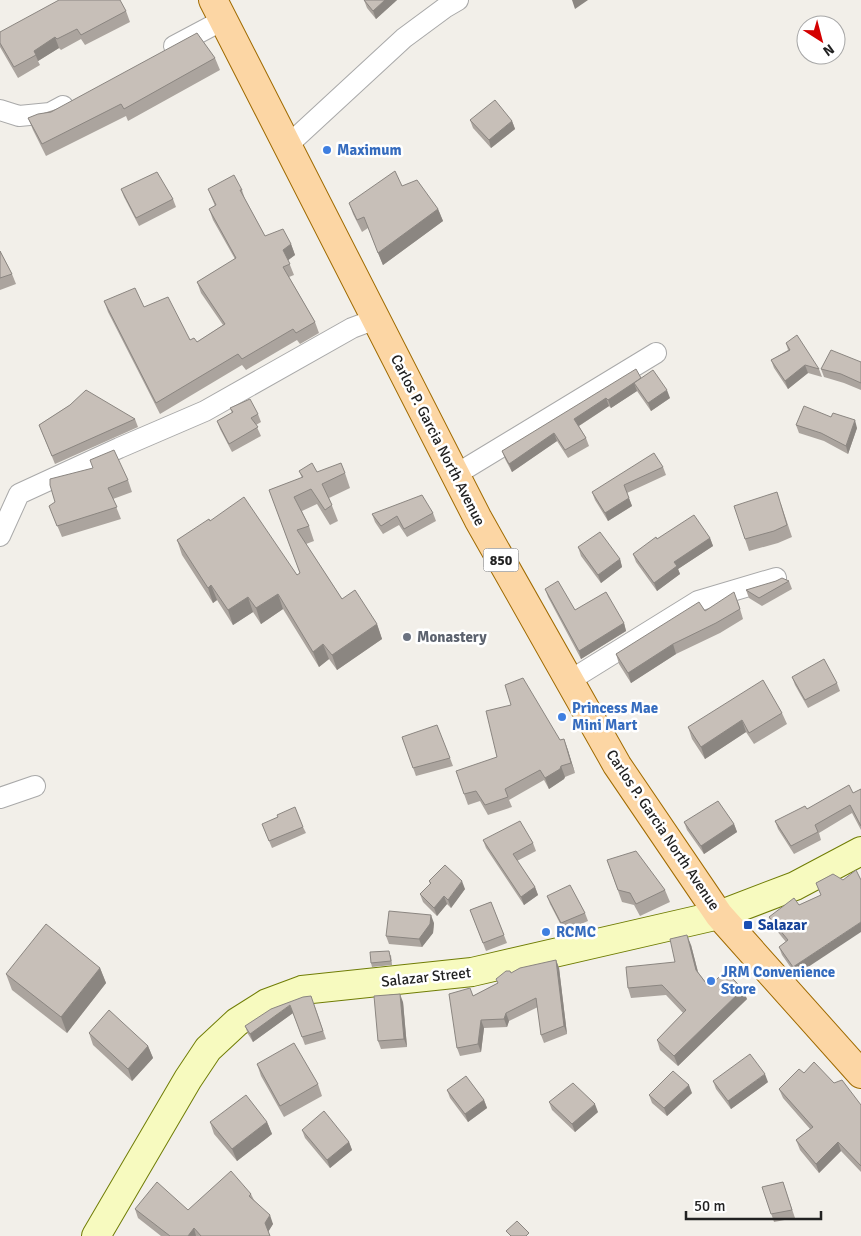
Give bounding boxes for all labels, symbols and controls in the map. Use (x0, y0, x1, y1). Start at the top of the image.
north arrow (796, 15, 846, 65)
text: N (819, 40, 837, 60)
place label: Maximum (337, 141, 402, 159)
marker: Maximum (321, 144, 333, 156)
street label: Carlos P. Garcia North Avenue (387, 351, 489, 529)
road number: 850 (484, 548, 518, 572)
place label: Monastery (417, 628, 487, 646)
marker: Monastery (401, 631, 413, 643)
place label: Princess Mae Mini Mart (572, 699, 658, 734)
marker: Princess Mae Mini Mart (556, 711, 568, 723)
street label: Carlos P. Garcia North Avenue (602, 746, 724, 914)
place label: Salazar (758, 916, 807, 934)
marker: Salazar (742, 919, 754, 931)
place label: RCMC (556, 923, 596, 941)
marker: RCMC (540, 926, 552, 938)
street label: Salazar Street (380, 963, 472, 991)
place label: JRM Convenience Store (721, 963, 835, 998)
marker: JRM Convenience Store (705, 975, 717, 987)
scale bar (686, 1188, 821, 1220)
text: 50 m (694, 1197, 725, 1215)

